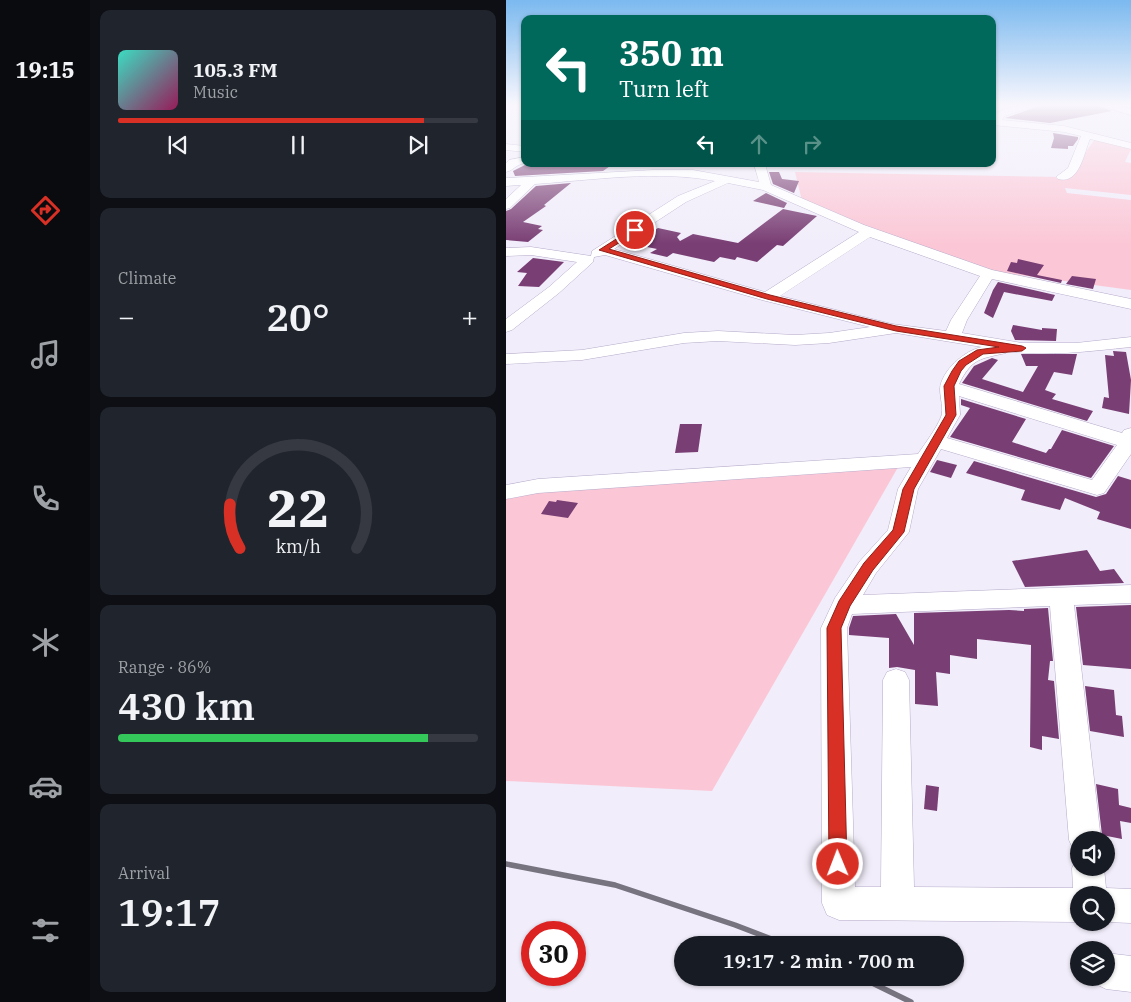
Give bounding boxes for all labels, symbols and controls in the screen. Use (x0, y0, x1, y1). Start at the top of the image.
text: 350 m (619, 30, 724, 76)
icon: left (536, 35, 601, 100)
text: 19:15 (15, 55, 75, 84)
text: 105.3 FM (193, 58, 278, 82)
text: Turn left (619, 74, 709, 103)
text: Music (193, 82, 238, 102)
icon: left (692, 130, 720, 158)
icon: ahead (745, 130, 773, 158)
icon: right (798, 130, 826, 158)
icon: previous (164, 131, 192, 159)
icon: pause (284, 131, 312, 159)
icon: next (404, 131, 432, 159)
icon: directions (28, 193, 63, 228)
pin (614, 209, 656, 251)
icon: arrive (621, 216, 649, 244)
text: Climate (118, 268, 176, 288)
text: 20° (266, 292, 330, 341)
text: − (118, 298, 135, 335)
text: + (461, 298, 478, 335)
icon: music (28, 337, 63, 372)
text: 22 (267, 474, 329, 541)
icon: phone (28, 481, 63, 516)
text: km/h (275, 535, 321, 558)
icon: climate (28, 625, 63, 660)
text: Range · 86% (118, 657, 211, 677)
text: 430 km (118, 681, 255, 730)
icon: car (28, 769, 63, 804)
map controls (1070, 831, 1115, 986)
button: sound (1070, 831, 1115, 876)
position arrow (811, 837, 863, 889)
text: Arrival (118, 863, 170, 883)
button: search (1070, 886, 1115, 931)
text: 19:17 (118, 887, 221, 936)
icon: filters (28, 913, 63, 948)
speed limit sign: 30 (521, 921, 586, 986)
button: layers (1070, 941, 1115, 986)
text: 19:17 · 2 min · 700 m (723, 949, 915, 973)

